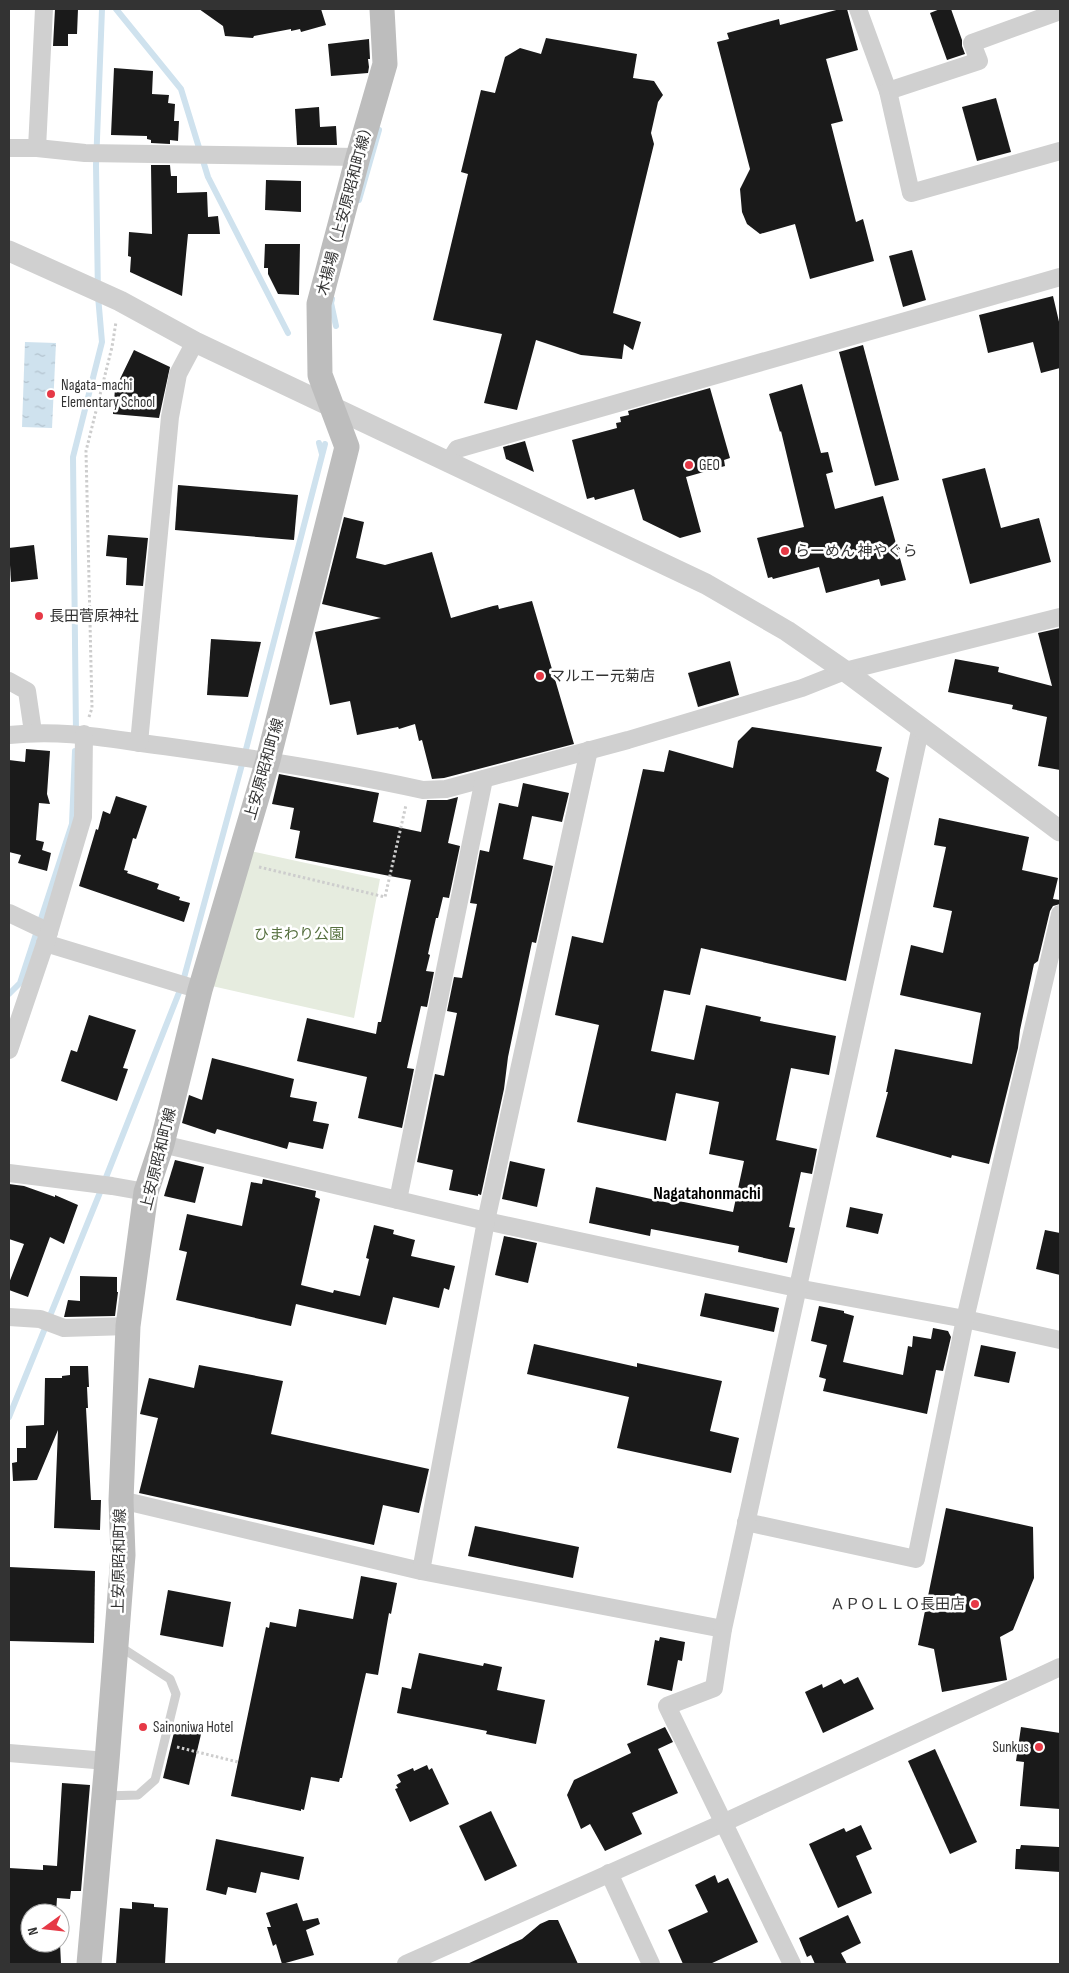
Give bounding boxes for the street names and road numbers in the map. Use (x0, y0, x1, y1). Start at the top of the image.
street label: 木揚場（上安原昭和町線） (313, 119, 378, 298)
street label: 上安原昭和町線 (241, 716, 288, 822)
street label: 上安原昭和町線 (137, 1106, 180, 1212)
street label: 上安原昭和町線 (109, 1508, 130, 1614)

